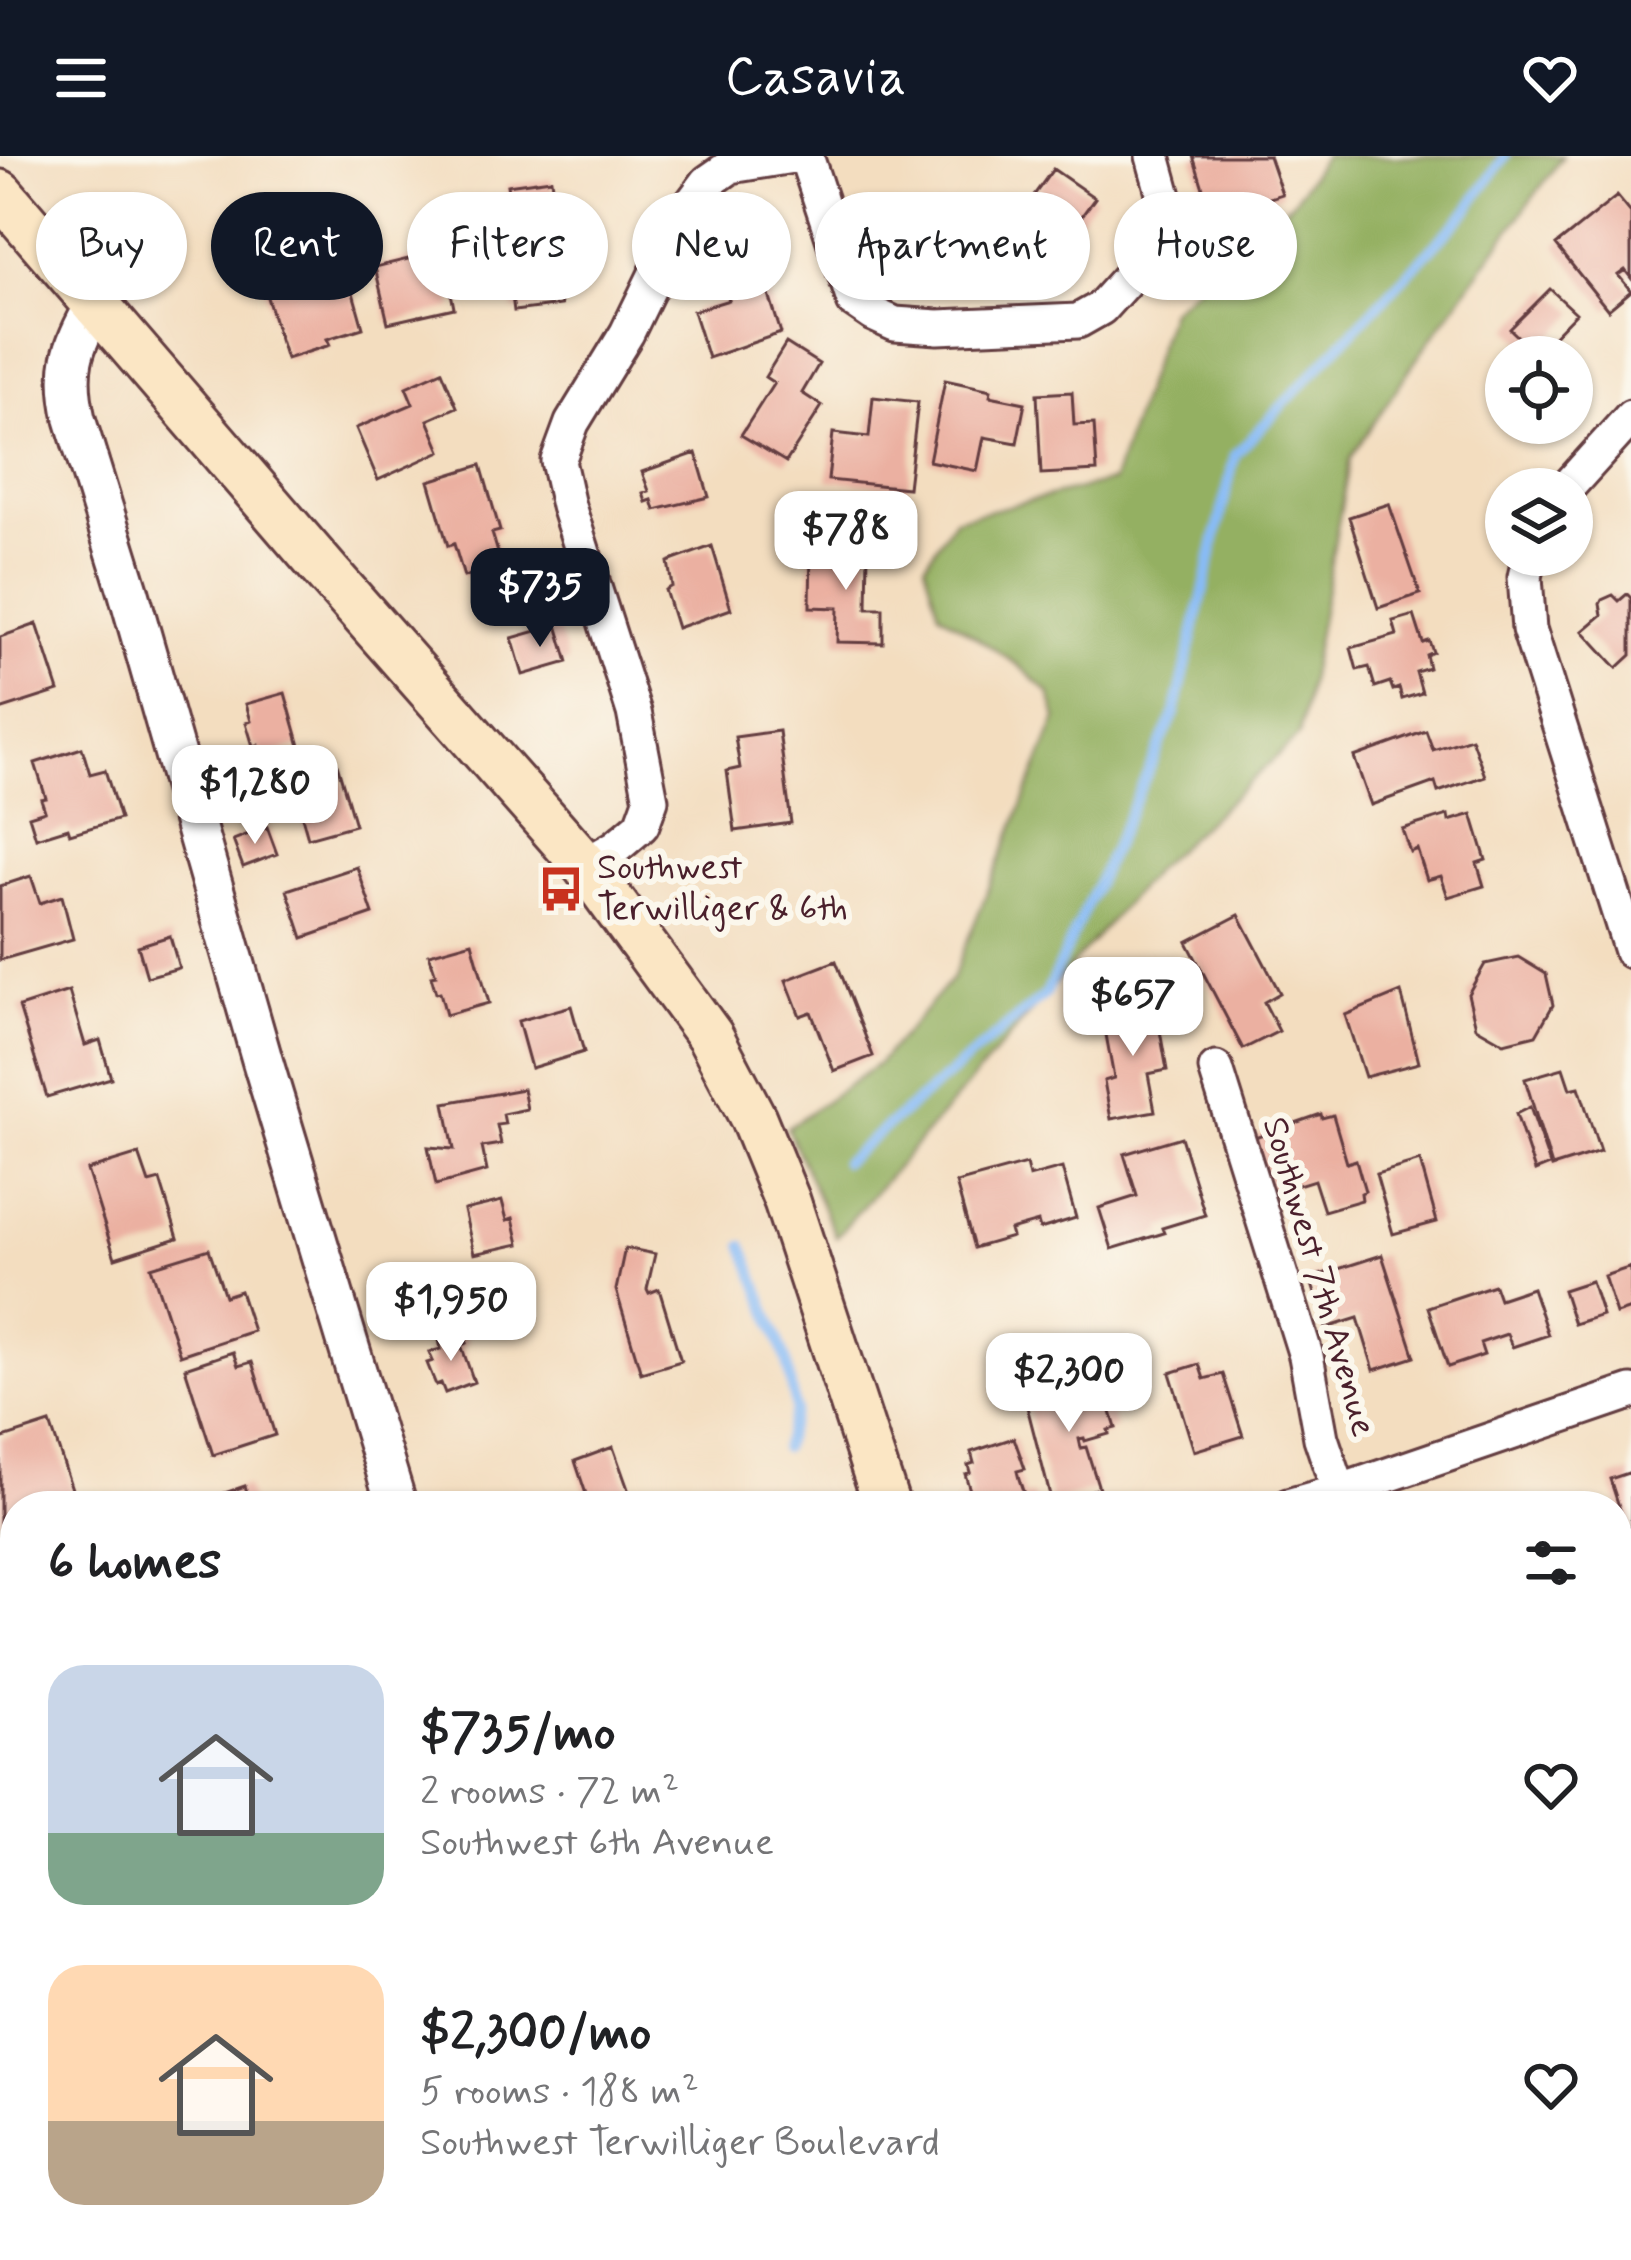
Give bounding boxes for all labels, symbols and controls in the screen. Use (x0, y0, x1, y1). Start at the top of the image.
text: Casavia (725, 43, 906, 114)
icon: menu (48, 45, 114, 111)
icon: heart (1517, 45, 1583, 111)
chip: Buy (36, 192, 187, 300)
chip: Rent (211, 192, 383, 300)
chip: Filters (407, 192, 608, 300)
chip: New (632, 192, 791, 300)
chip: Apartment (815, 192, 1090, 300)
chip: House (1114, 192, 1297, 300)
map controls (1485, 336, 1593, 576)
button: locate (1485, 336, 1593, 444)
button: layers (1485, 468, 1593, 576)
pin: $788 (775, 491, 917, 593)
text: $788 (801, 504, 891, 555)
pin: $735 (469, 548, 611, 650)
text: $735 (498, 561, 582, 612)
pin: $1,280 (157, 745, 353, 847)
text: $1,280 (199, 758, 311, 809)
place label: Southwest Terwilliger & 6th (597, 845, 848, 933)
bus stop icon: Southwest Terwilliger & 6th (536, 864, 586, 914)
pin: $657 (1062, 957, 1204, 1059)
text: $657 (1090, 970, 1176, 1021)
street label: Southwest 7th Avenue (1250, 1112, 1386, 1442)
pin: $1,950 (353, 1262, 549, 1364)
text: $1,950 (393, 1275, 509, 1326)
pin: $2,300 (971, 1333, 1167, 1435)
text: $2,300 (1013, 1346, 1125, 1397)
text: 6 homes (48, 1530, 221, 1596)
icon: filters (1518, 1530, 1584, 1596)
text: $735/mo (420, 1701, 616, 1767)
icon: home (144, 1713, 288, 1857)
icon: heart (1518, 1752, 1584, 1818)
text: 2 rooms · 72 m² (420, 1767, 679, 1818)
text: Southwest 6th Avenue (420, 1818, 774, 1869)
text: $2,300/mo (420, 2001, 651, 2067)
icon: home (144, 2013, 288, 2157)
icon: heart (1518, 2052, 1584, 2118)
text: 5 rooms · 188 m² (420, 2067, 699, 2118)
text: Southwest Terwilliger Boulevard (420, 2118, 940, 2169)

